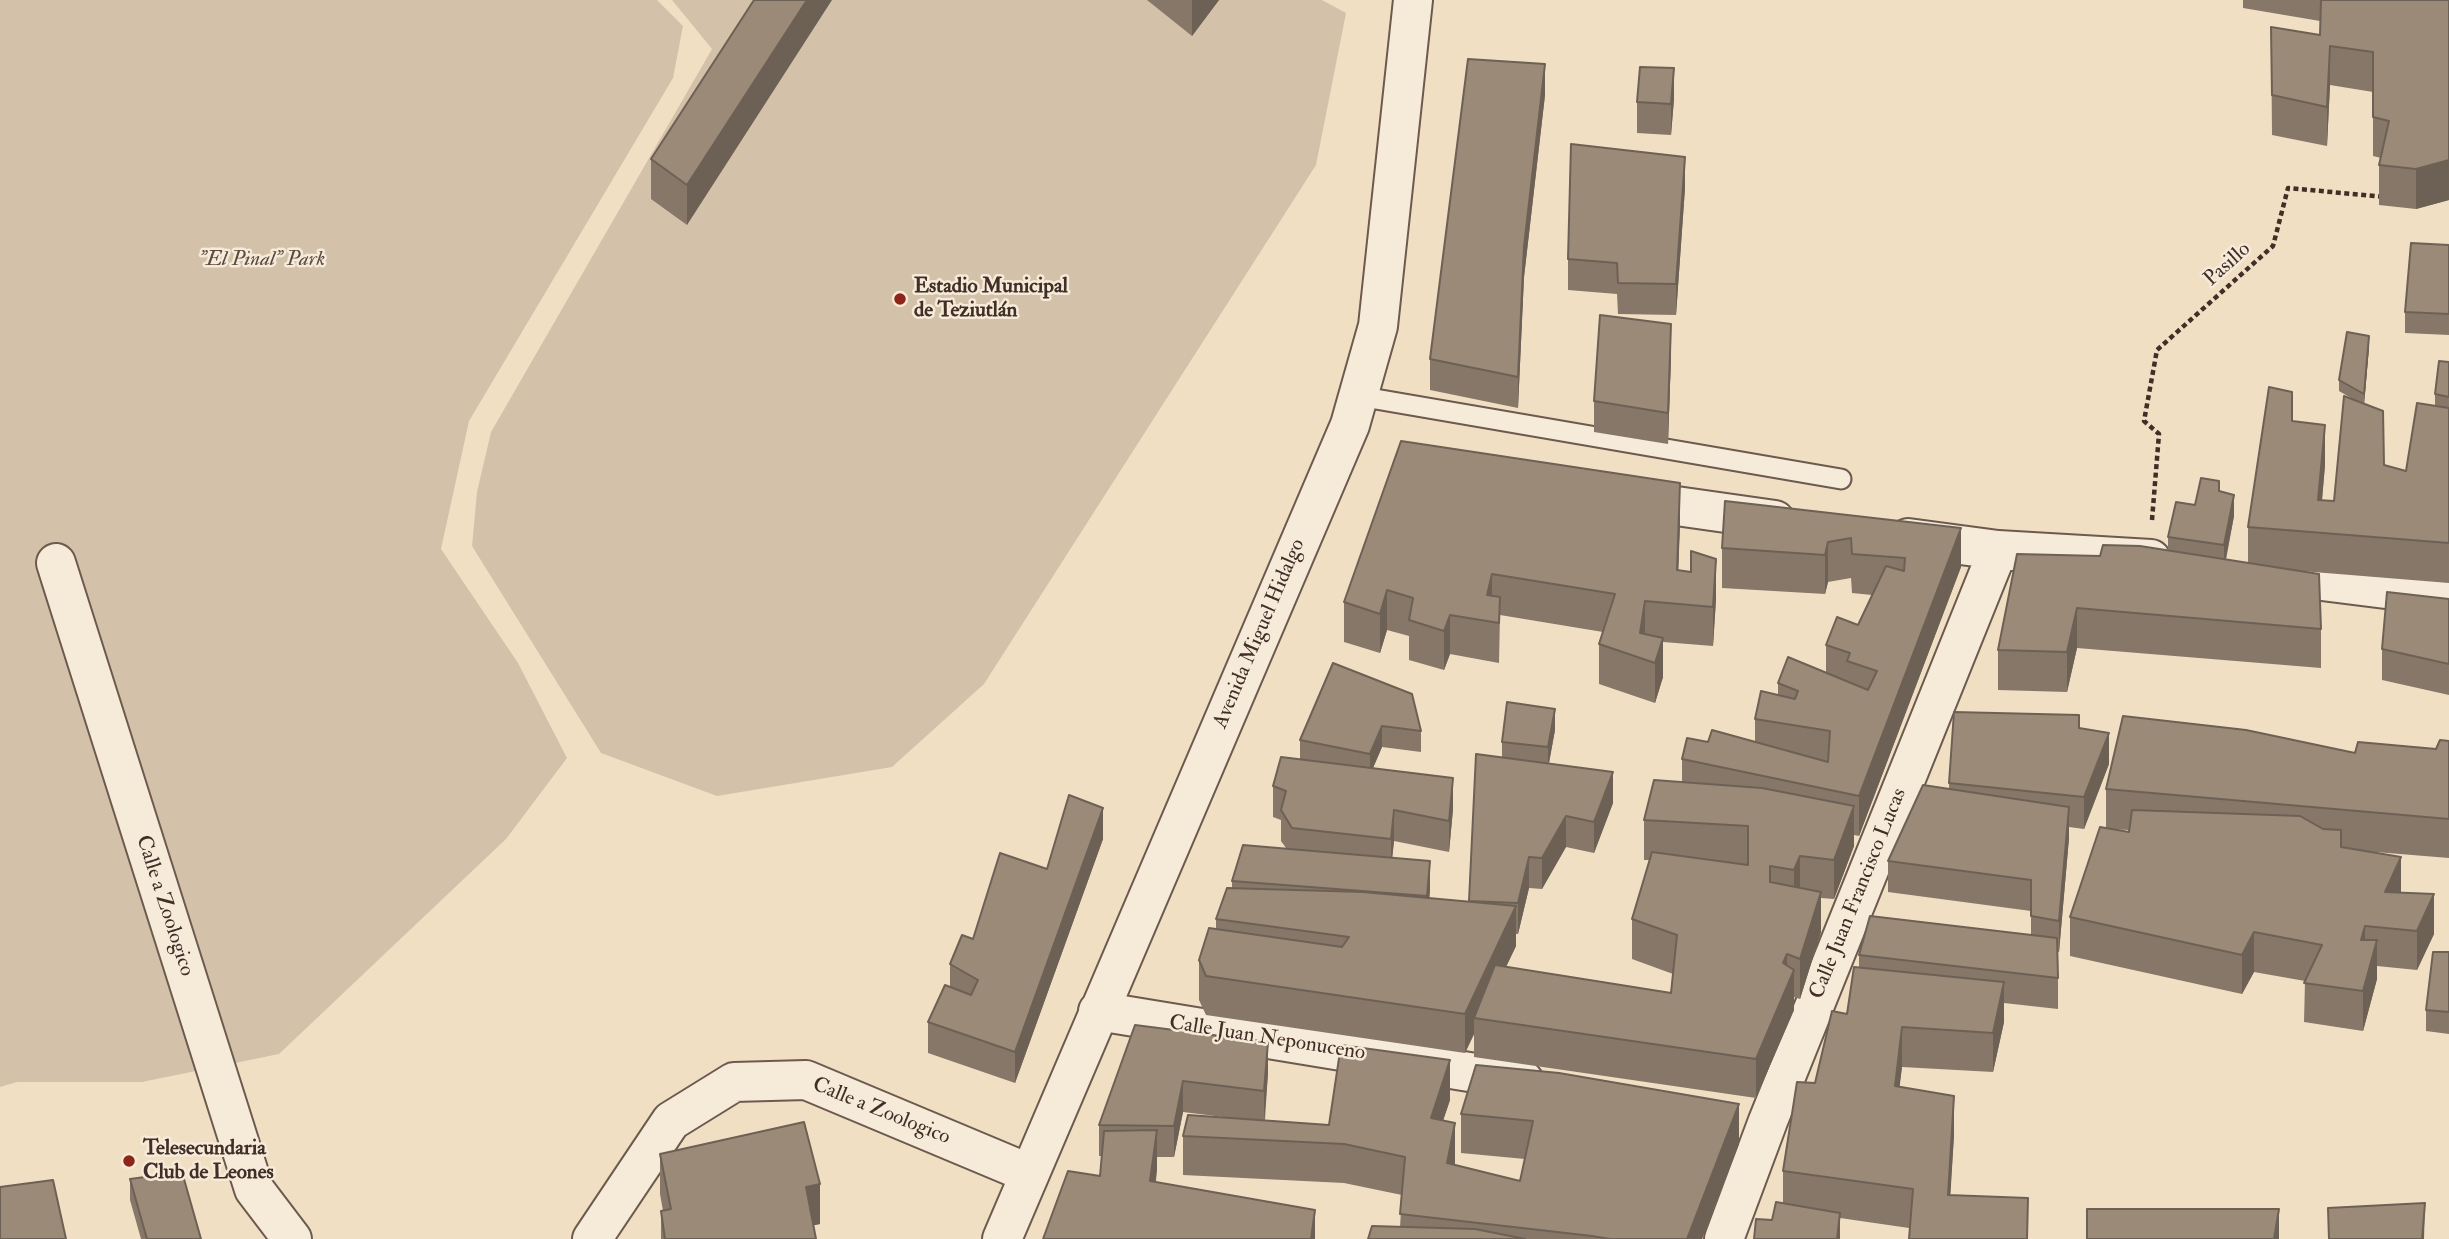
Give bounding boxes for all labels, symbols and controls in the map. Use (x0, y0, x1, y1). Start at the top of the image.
street label: Pasillo (2200, 238, 2256, 292)
park label: "El Pinal" Park (199, 247, 325, 273)
place label: Estadio Municipal de Teziutlán (914, 274, 1068, 324)
marker: Estadio Municipal de Teziutlán (892, 291, 908, 307)
street label: Avenida Miguel Hidalgo (1209, 535, 1311, 733)
street label: Calle Juan Francisco Lucas (1805, 785, 1913, 1003)
street label: Calle a Zoologico (129, 832, 199, 980)
street label: Calle Juan Neponuceno (1167, 1011, 1367, 1067)
street label: Calle a Zoologico (808, 1073, 954, 1151)
place label: Telesecundaria Club de Leones (143, 1136, 274, 1186)
marker: Telesecundaria Club de Leones (121, 1153, 137, 1169)

